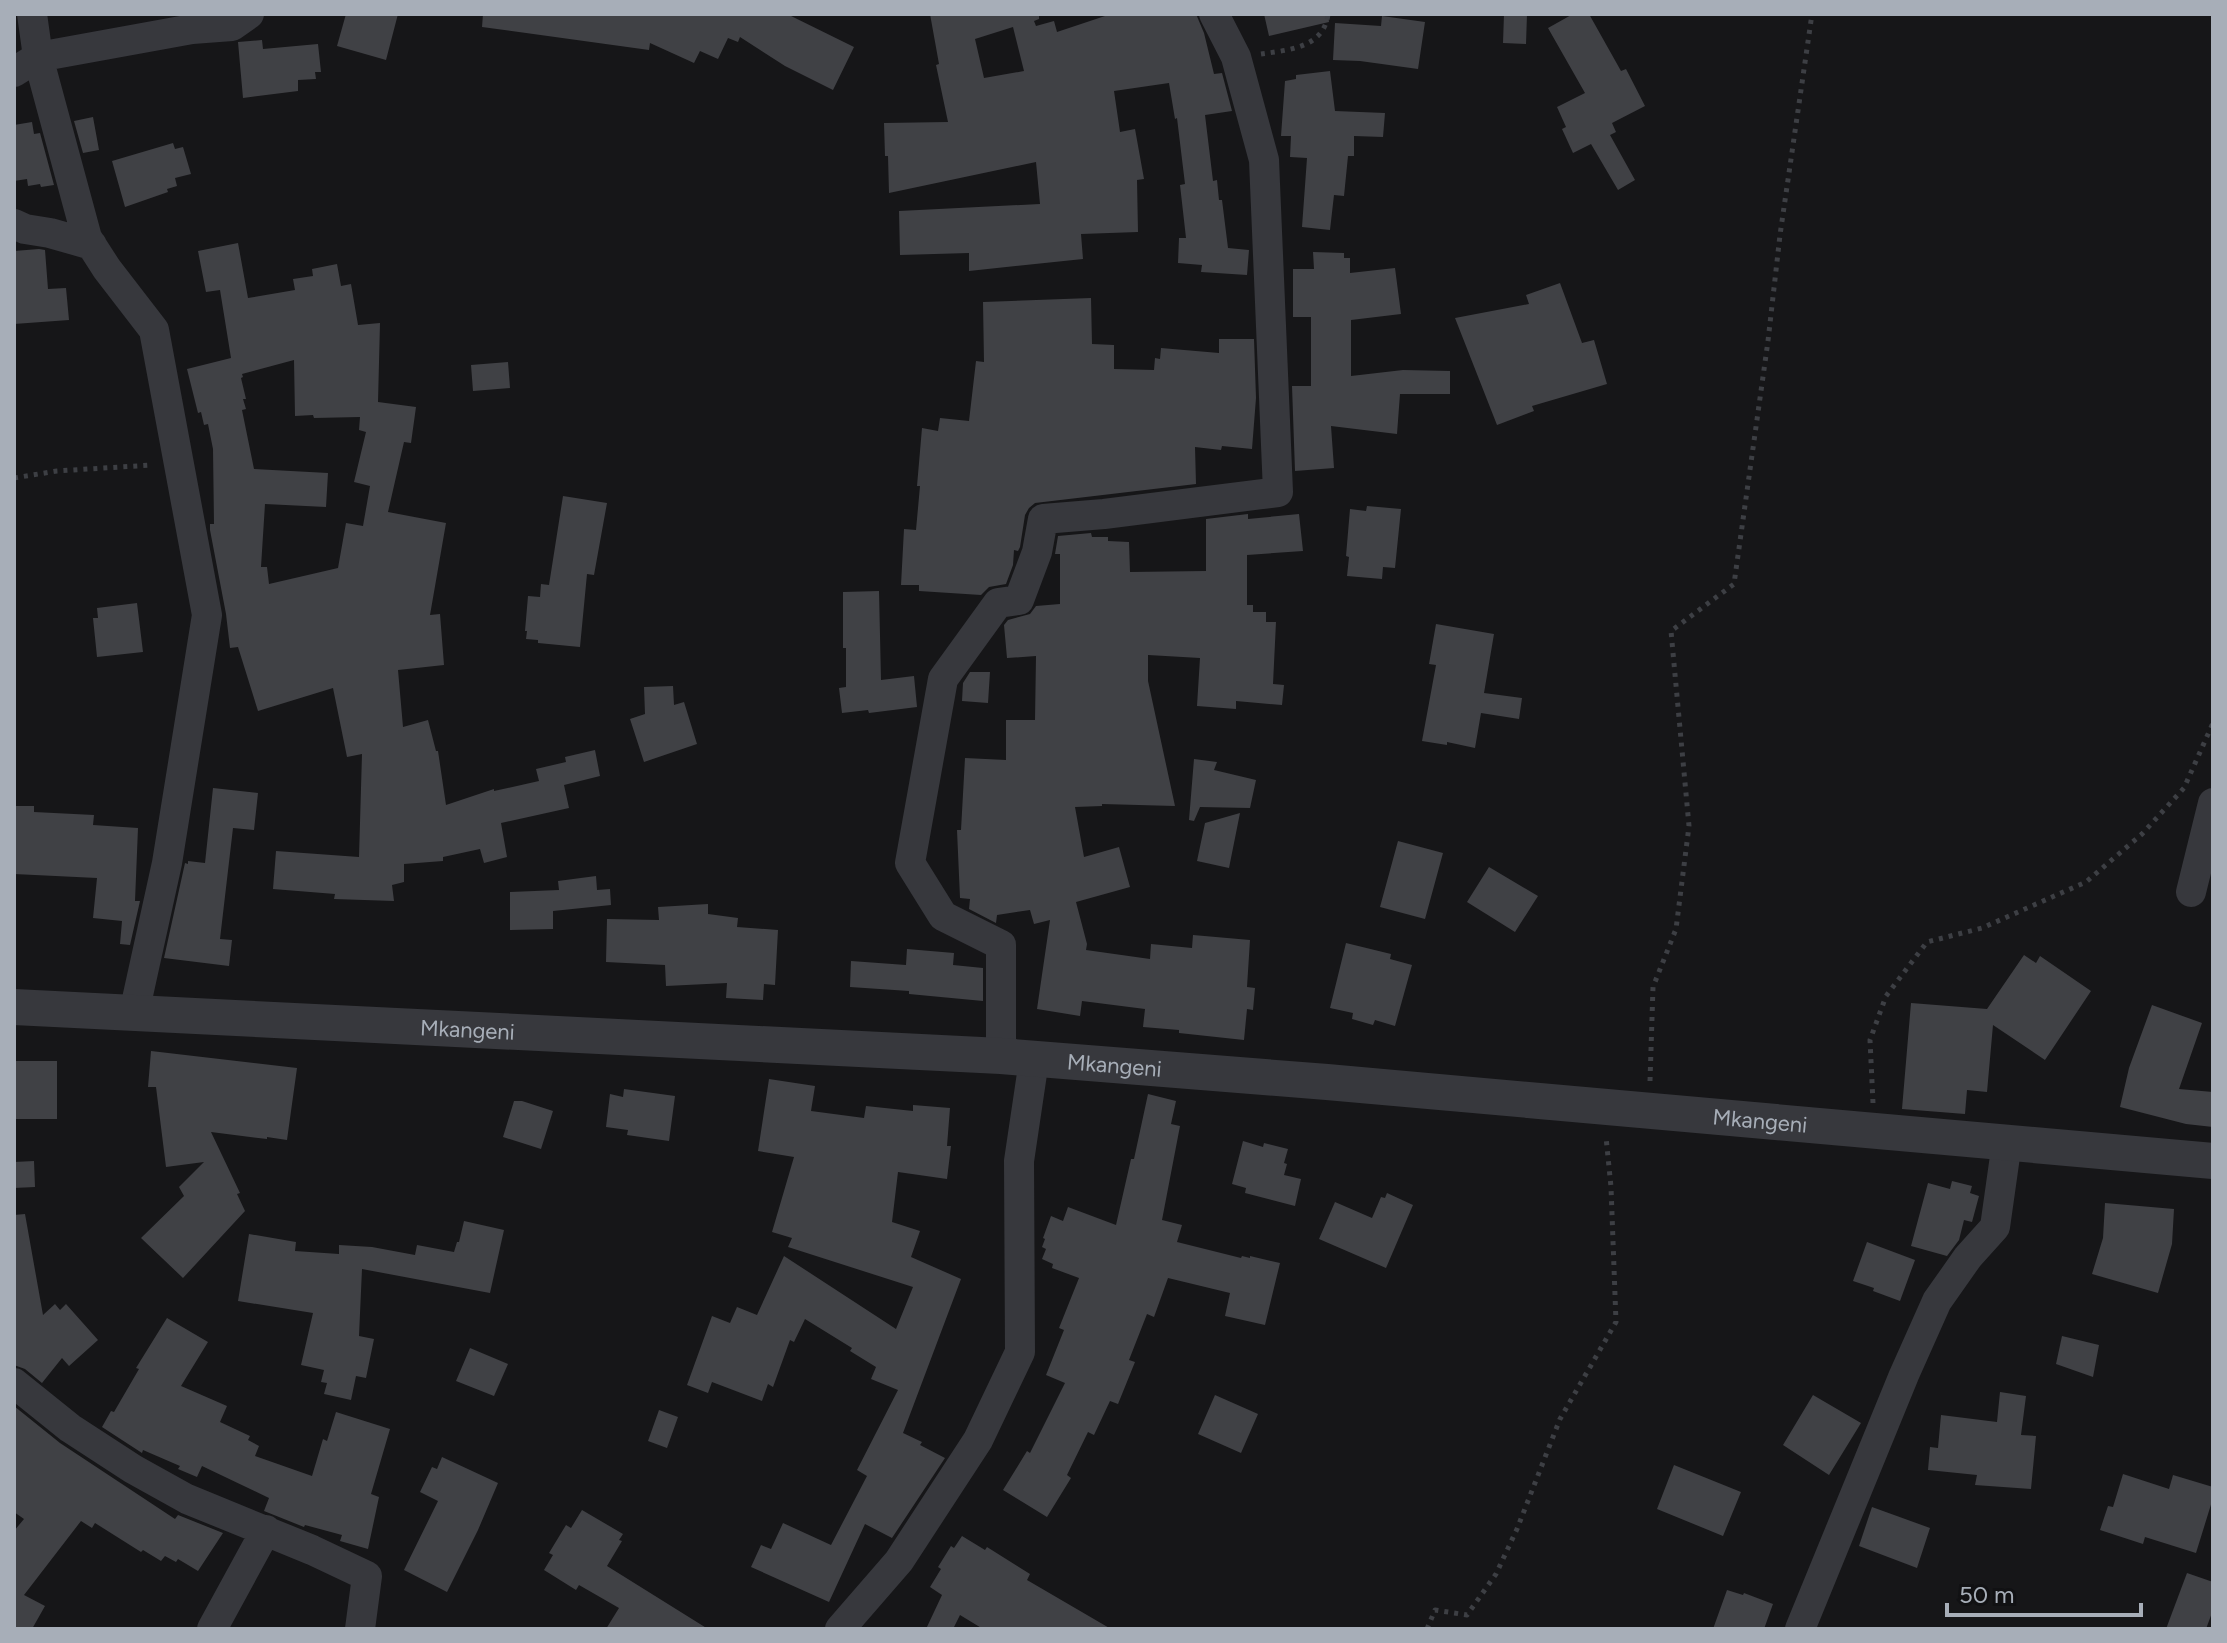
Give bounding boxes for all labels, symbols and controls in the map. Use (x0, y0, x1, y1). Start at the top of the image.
street label: Mkangeni (419, 1014, 516, 1045)
street label: Mkangeni (1066, 1048, 1163, 1082)
street label: Mkangeni (1712, 1103, 1808, 1138)
scale bar (1947, 1567, 2141, 1617)
text: 50 m (1959, 1580, 2015, 1609)

